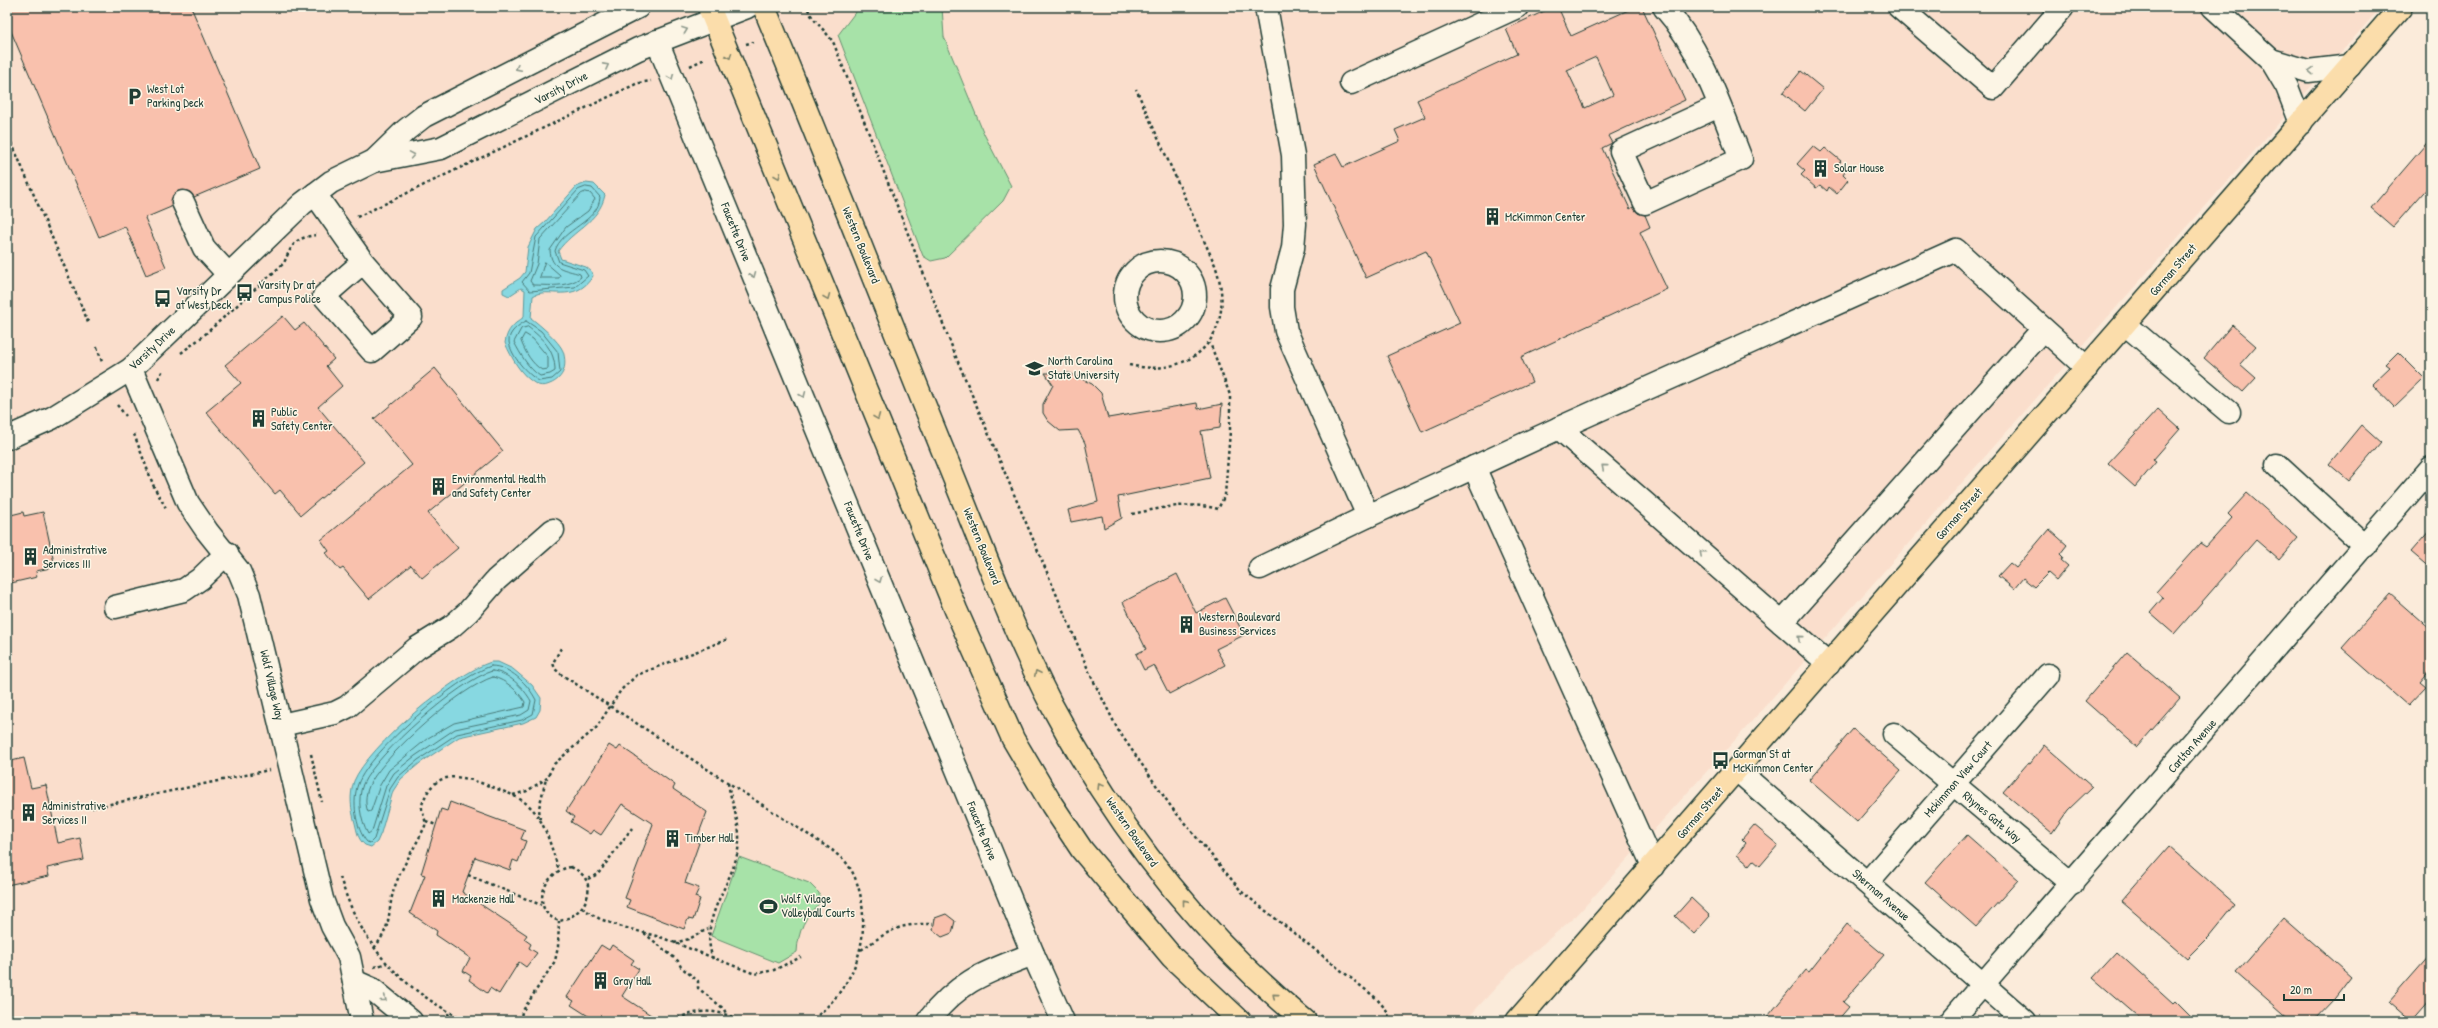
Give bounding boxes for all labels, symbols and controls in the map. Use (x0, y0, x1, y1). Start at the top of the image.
one-way arrow (682, 27, 689, 35)
one-way arrow (724, 52, 732, 59)
one-way arrow (515, 63, 522, 70)
one-way arrow (602, 63, 609, 70)
street label: Varsity Drive (531, 67, 591, 108)
one-way arrow (2308, 67, 2314, 75)
one-way arrow (667, 73, 675, 80)
place label: West Lot Parking Deck (147, 80, 203, 111)
parking icon: West Lot Parking Deck (124, 86, 144, 106)
one-way arrow (409, 151, 415, 159)
building icon: Solar House (1811, 158, 1831, 178)
place label: Solar House (1834, 159, 1884, 176)
one-way arrow (774, 173, 782, 180)
street label: Faucette Drive (717, 199, 756, 264)
street label: Western Boulevard (838, 204, 885, 286)
building icon: McKimmon Center (1482, 207, 1502, 227)
place label: McKimmon Center (1505, 208, 1586, 225)
street label: Gorman Street (2145, 239, 2201, 299)
one-way arrow (749, 271, 757, 278)
place label: Varsity Dr at Campus Police (258, 276, 321, 307)
place label: Varsity Dr at West Deck (176, 282, 231, 313)
bus stop icon: Varsity Dr at Campus Police (235, 282, 255, 302)
bus stop icon: Varsity Dr at West Deck (153, 288, 173, 308)
one-way arrow (823, 293, 831, 300)
street label: Varsity Drive (125, 322, 179, 374)
place label: North Carolina State University (1048, 352, 1119, 383)
school or university icon: North Carolina State University (1025, 358, 1045, 378)
one-way arrow (798, 390, 806, 398)
place label: Public Safety Center (271, 403, 333, 434)
building icon: Public Safety Center (248, 409, 268, 429)
one-way arrow (872, 413, 880, 420)
one-way arrow (1601, 465, 1609, 472)
place label: Environmental Health and Safety Center (452, 470, 546, 501)
building icon: Environmental Health and Safety Center (429, 476, 449, 496)
street label: Gorman Street (1931, 483, 1987, 543)
street label: Faucette Drive (840, 498, 879, 563)
street label: Western Boulevard (959, 505, 1006, 587)
place label: Administrative Services III (43, 541, 107, 572)
building icon: Administrative Services III (20, 547, 40, 567)
one-way arrow (1699, 550, 1706, 557)
one-way arrow (875, 576, 883, 583)
place label: Western Boulevard Business Services (1199, 608, 1280, 639)
building icon: Western Boulevard Business Services (1176, 614, 1196, 634)
one-way arrow (1797, 636, 1804, 643)
street label: Wolf Village Way (256, 648, 289, 722)
one-way arrow (1034, 670, 1042, 677)
street label: Carlton Avenue (2163, 715, 2220, 776)
street label: Mckimmon View Court (1920, 736, 1996, 821)
place label: Gorman St at McKimmon Center (1733, 745, 1814, 776)
bus stop icon: Gorman St at McKimmon Center (1710, 751, 1730, 771)
street label: Gorman Street (1672, 782, 1728, 842)
one-way arrow (1097, 783, 1104, 790)
street label: Rhynes Gate Way (1959, 787, 2026, 846)
street label: Western Boulevard (1102, 794, 1163, 870)
place label: Administrative Services II (42, 797, 106, 828)
street label: Faucette Drive (963, 798, 1002, 863)
building icon: Administrative Services II (19, 803, 39, 823)
building icon: Timber Hall (662, 828, 682, 848)
place label: Timber Hall (685, 829, 735, 846)
street label: Sherman Avenue (1849, 865, 1914, 925)
building icon: Mackenzie Hall (429, 889, 449, 909)
place label: Mackenzie Hall (452, 890, 515, 907)
place label: Wolf Vilage Volleyball Courts (781, 890, 855, 921)
sports icon: Wolf Vilage Volleyball Courts (758, 896, 778, 916)
one-way arrow (1182, 900, 1189, 907)
building icon: Gray Hall (590, 971, 610, 991)
place label: Gray Hall (613, 972, 652, 989)
scale bar (2284, 976, 2344, 1002)
text: 20 m (2290, 981, 2312, 998)
one-way arrow (380, 994, 387, 1001)
one-way arrow (1272, 994, 1279, 1001)

